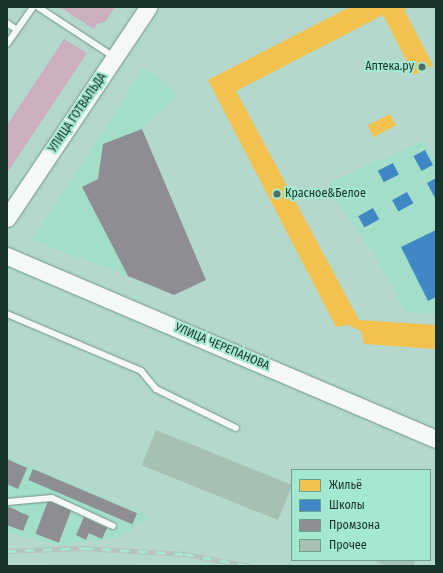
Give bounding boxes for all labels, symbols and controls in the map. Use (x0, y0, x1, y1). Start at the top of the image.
place label: Аптека.ру (365, 60, 414, 74)
marker: Аптека.ру (417, 62, 427, 72)
street label: УЛИЦА ГОТВАЛЬДА (46, 70, 110, 156)
place label: Красное&Белое (285, 187, 366, 201)
marker: Красное&Белое (272, 189, 282, 199)
street label: УЛИЦА ЧЕРЕПАНОВА (172, 321, 272, 373)
legend (291, 469, 431, 561)
text: Жильё (329, 478, 362, 492)
text: Школы (329, 498, 365, 512)
text: Промзона (329, 518, 380, 532)
text: Прочее (329, 538, 367, 552)

